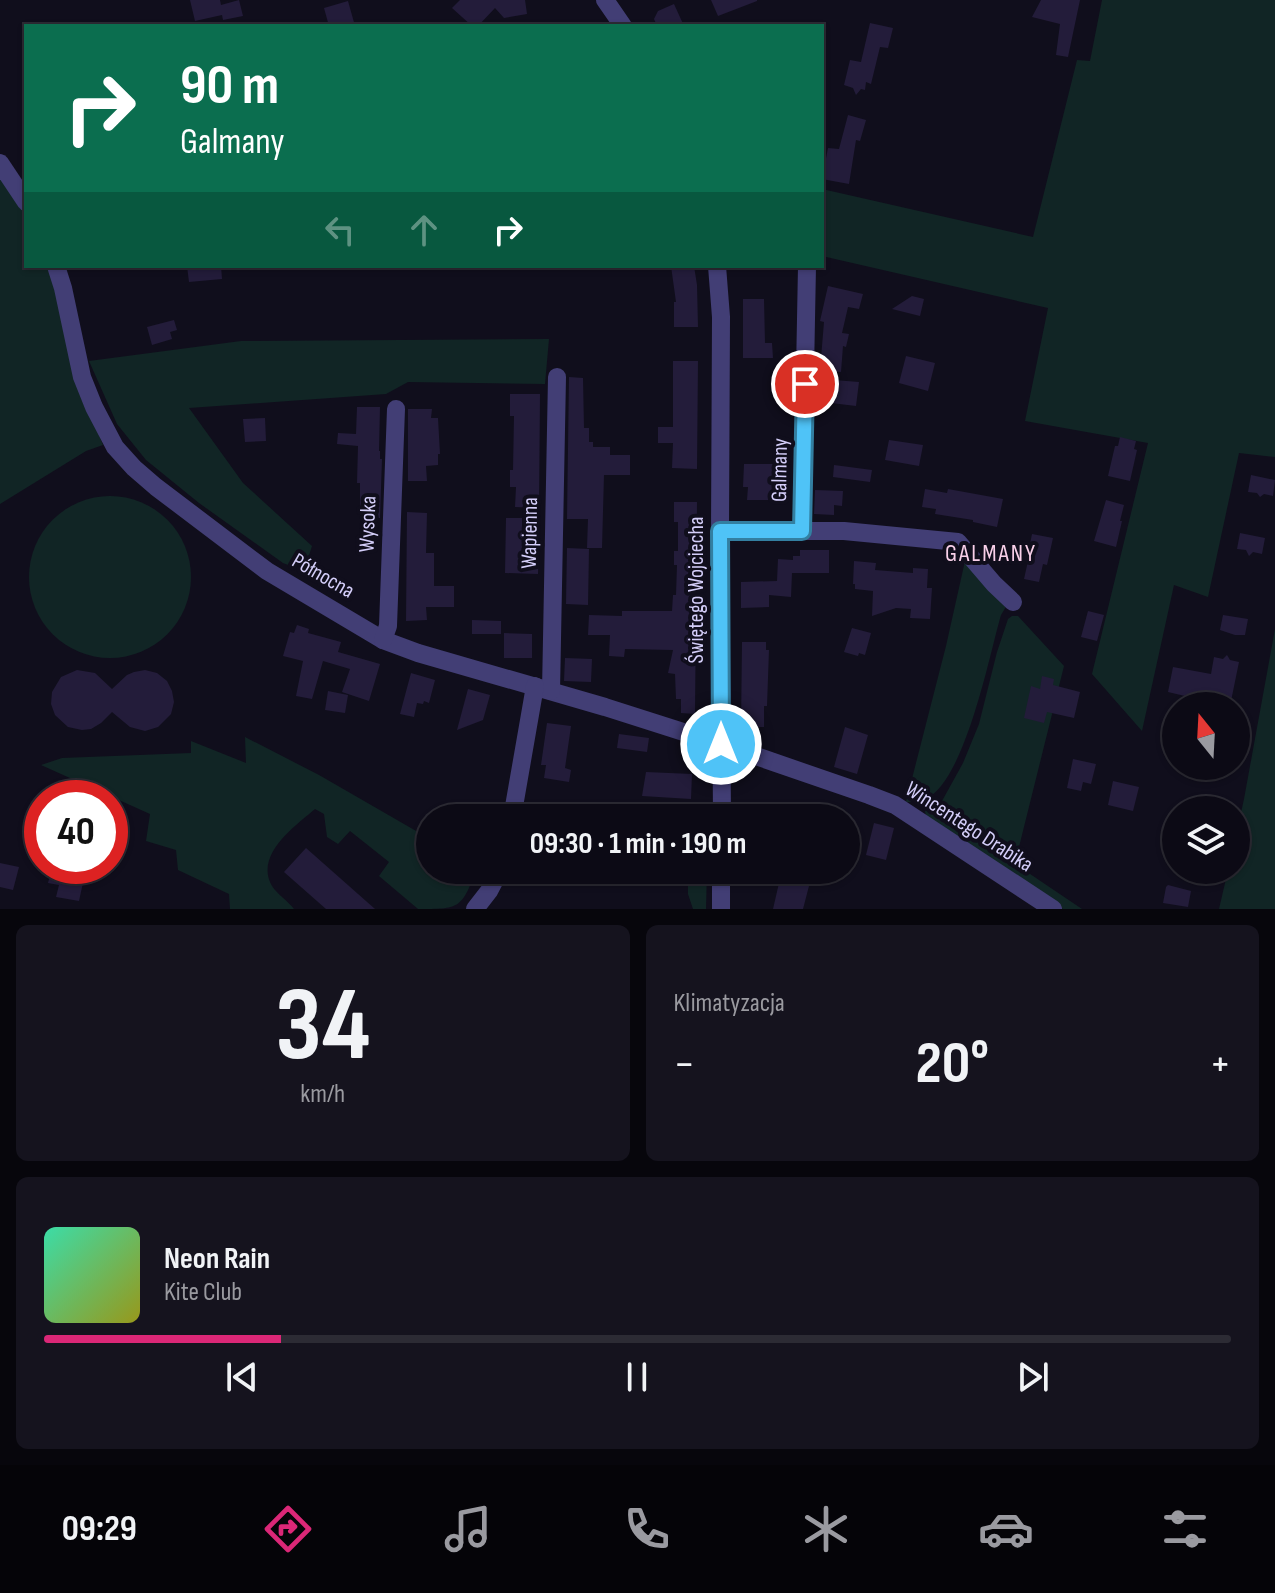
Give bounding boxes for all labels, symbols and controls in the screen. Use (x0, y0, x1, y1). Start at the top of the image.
text: 90 m (180, 53, 279, 120)
icon: right (48, 56, 152, 160)
text: Galmany (180, 121, 285, 164)
icon: left (318, 208, 362, 252)
icon: ahead (402, 208, 446, 252)
icon: right (486, 208, 530, 252)
pin (771, 350, 839, 418)
icon: arrive (783, 362, 827, 406)
street label: Galmany (766, 437, 794, 502)
street label: Wysoka (354, 495, 382, 553)
street label: Wapienna (516, 497, 544, 569)
street label: Świętego Wojciecha (683, 517, 710, 663)
district label: GALMANY (945, 539, 1037, 568)
street label: Północna (287, 547, 359, 605)
north arrow (1162, 692, 1250, 780)
map controls (1162, 692, 1250, 884)
position arrow (679, 702, 763, 786)
street label: Wincentego Drabika (900, 776, 1038, 878)
speed limit sign: 40 (24, 780, 128, 884)
button: layers (1162, 796, 1250, 884)
text: 09:30 · 1 min · 190 m (530, 826, 746, 862)
text: 34 (275, 964, 370, 1089)
text: Klimatyzacja (674, 988, 785, 1019)
text: 20° (915, 1028, 989, 1100)
text: − (674, 1038, 695, 1091)
text: + (1209, 1038, 1231, 1091)
text: km/h (300, 1079, 345, 1110)
text: Neon Rain (164, 1241, 270, 1277)
text: Kite Club (164, 1277, 242, 1308)
icon: previous (220, 1355, 264, 1399)
icon: pause (615, 1355, 659, 1399)
icon: next (1011, 1355, 1055, 1399)
icon: directions (260, 1501, 316, 1557)
icon: music (440, 1501, 496, 1557)
icon: phone (619, 1501, 675, 1557)
icon: climate (798, 1501, 854, 1557)
icon: car (978, 1501, 1034, 1557)
icon: filters (1157, 1501, 1213, 1557)
text: 09:29 (62, 1508, 137, 1551)

